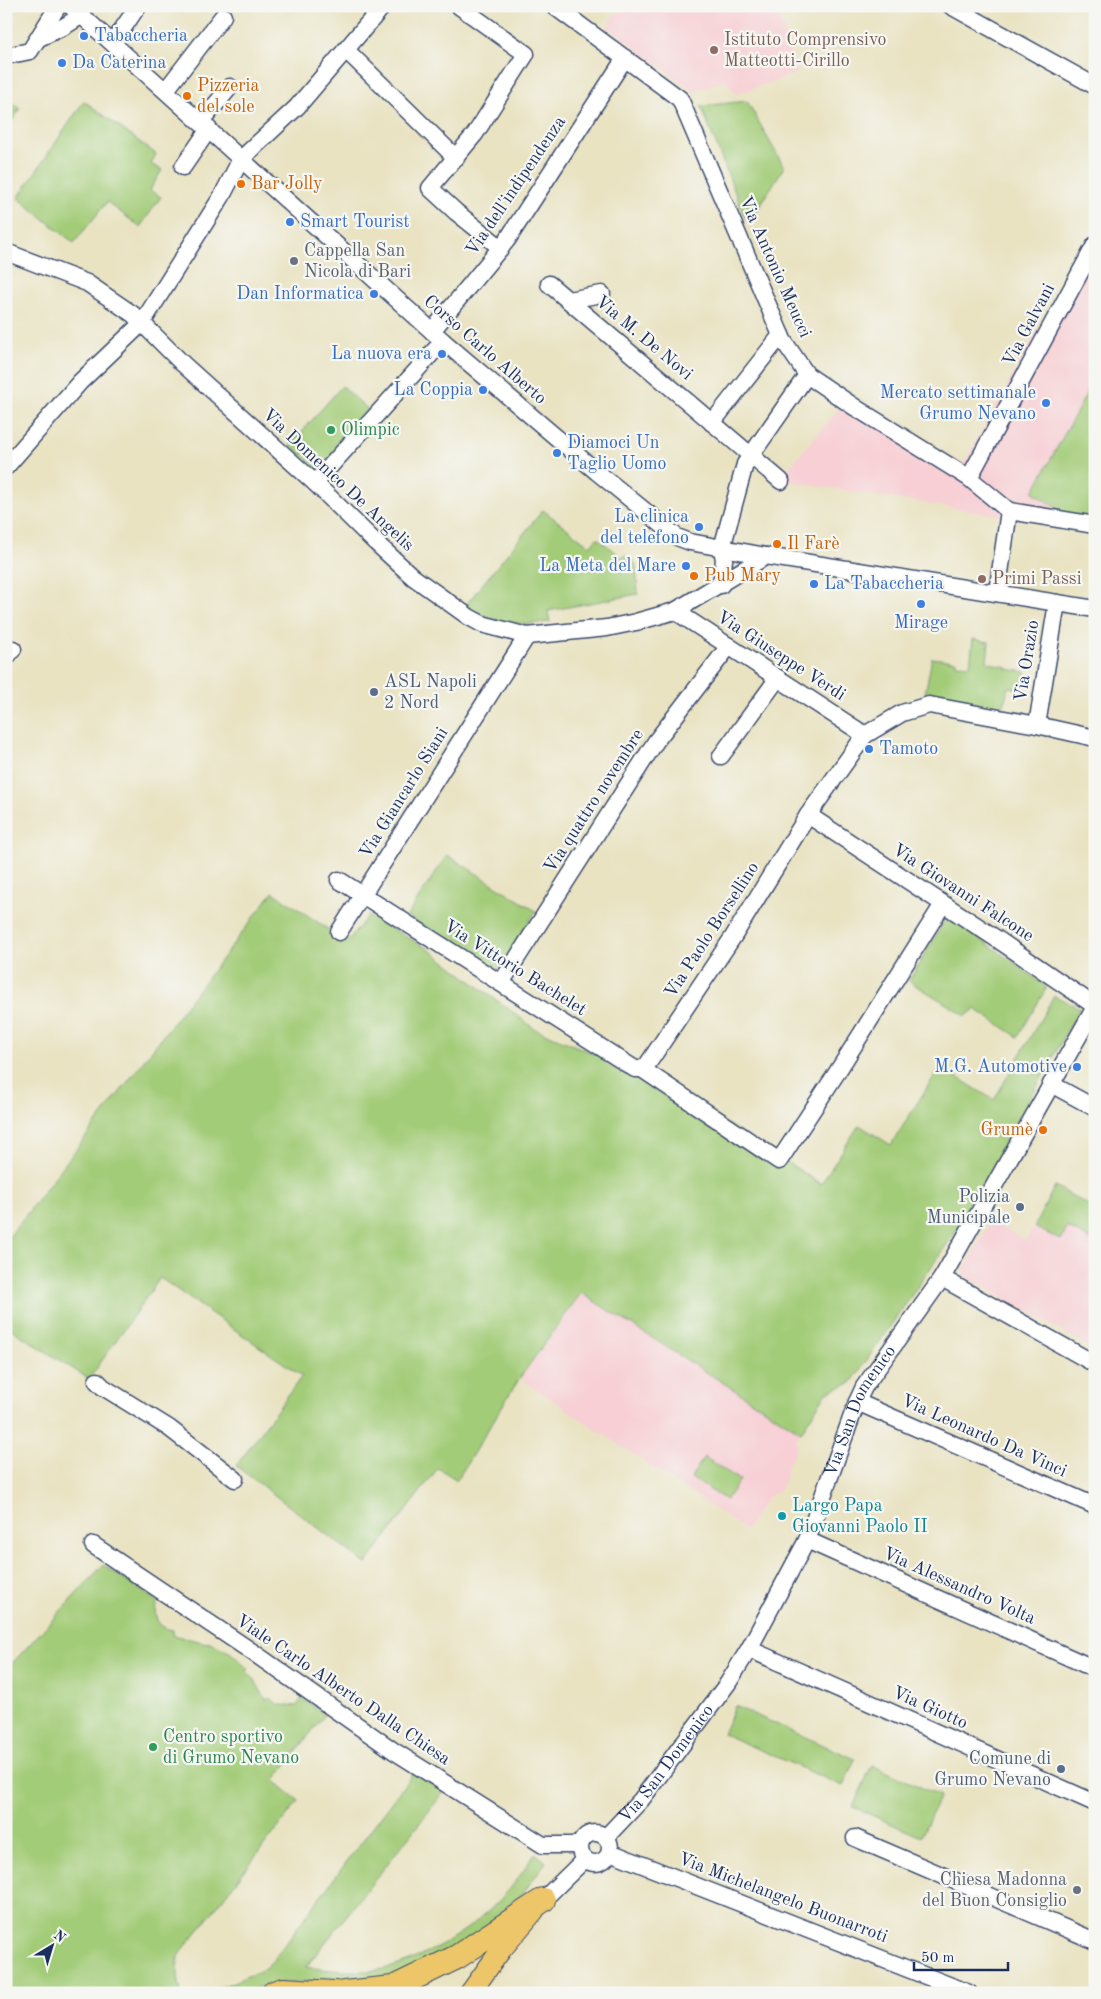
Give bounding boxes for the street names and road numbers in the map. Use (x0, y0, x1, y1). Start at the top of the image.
street label: Via dell'indipendenza (463, 113, 569, 259)
street label: Via Antonio Meucci (736, 194, 814, 341)
street label: Via Galvani (1000, 280, 1058, 369)
street label: Corso Carlo Alberto (420, 292, 550, 408)
street label: Via M. De Novi (592, 292, 696, 384)
street label: Via Domenico De Angelis (259, 405, 417, 555)
street label: Via Giuseppe Verdi (713, 608, 849, 704)
street label: Via Orazio (1012, 619, 1042, 703)
street label: Via Giancarlo Siani (356, 724, 452, 862)
street label: Via quattro novembre (541, 726, 647, 876)
street label: Via Giovanni Falcone (889, 841, 1037, 945)
street label: Via Paolo Borsellino (661, 859, 763, 1001)
street label: Via Vittorio Bachelet (441, 917, 589, 1019)
street label: Via San Domenico (822, 1342, 900, 1479)
street label: Via Leonardo Da Vinci (899, 1391, 1069, 1481)
street label: Via Alessandro Volta (880, 1544, 1038, 1628)
street label: Viale Carlo Alberto Dalla Chiesa (233, 1611, 454, 1769)
street label: Via Giotto (890, 1683, 970, 1733)
street label: Via San Domenico (615, 1702, 717, 1826)
street label: Via Michelangelo Buonarroti (676, 1850, 890, 1946)

